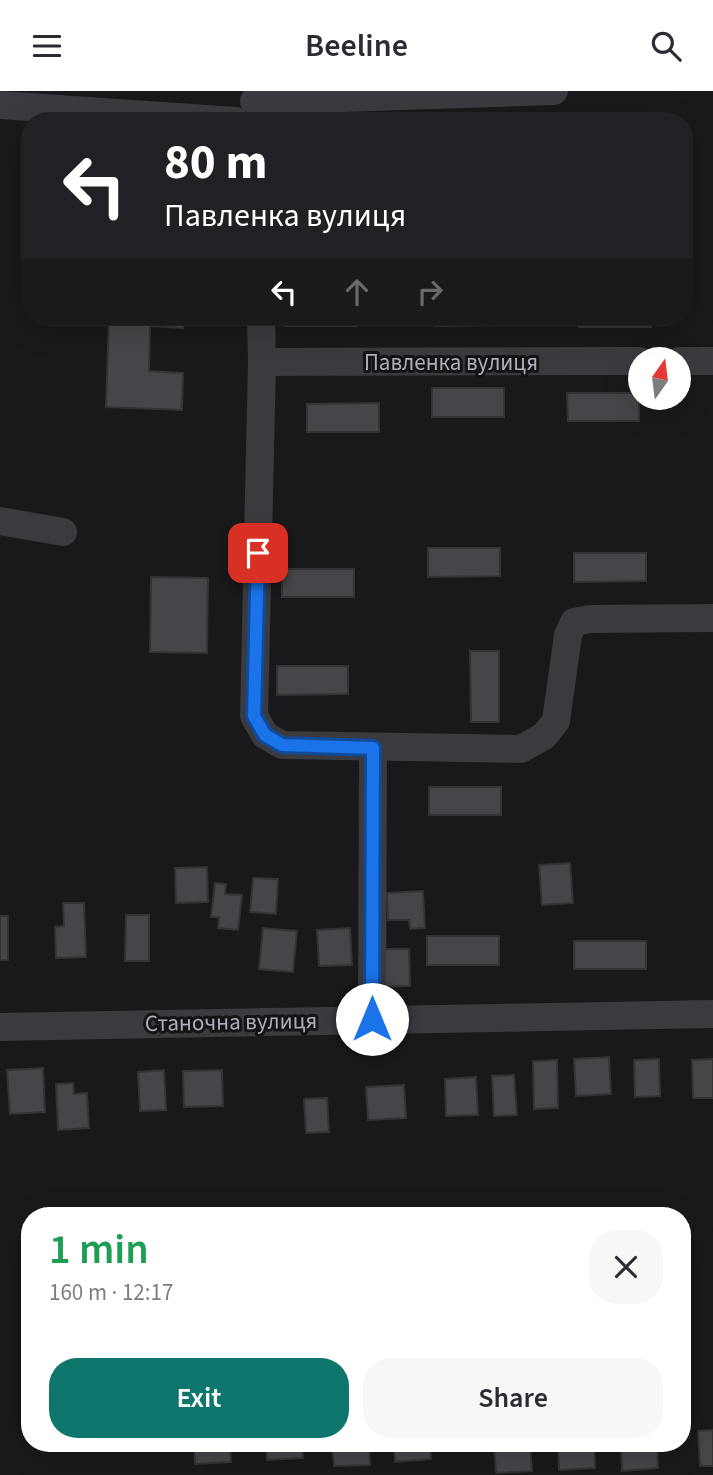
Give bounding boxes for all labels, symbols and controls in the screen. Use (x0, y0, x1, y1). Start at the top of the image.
text: Beeline (305, 23, 408, 69)
icon: menu (28, 27, 66, 65)
icon: search (647, 27, 685, 65)
text: 80 m (164, 128, 268, 198)
icon: left (49, 140, 140, 231)
text: Павленка вулиця (164, 193, 406, 239)
icon: left (265, 273, 303, 311)
icon: ahead (338, 273, 376, 311)
icon: right (411, 273, 449, 311)
street label: Павленка вулиця (364, 346, 538, 379)
north arrow (628, 347, 691, 409)
map controls (628, 347, 691, 410)
pin (228, 523, 288, 583)
icon: arrive (239, 534, 277, 572)
position arrow (335, 982, 409, 1056)
street label: Станочна вулиця (144, 1004, 318, 1040)
text: 1 min (49, 1220, 149, 1280)
button: close (589, 1230, 663, 1304)
text: 160 m · 12:17 (49, 1276, 173, 1309)
button: Exit (49, 1358, 349, 1438)
button: Share (363, 1358, 663, 1438)

